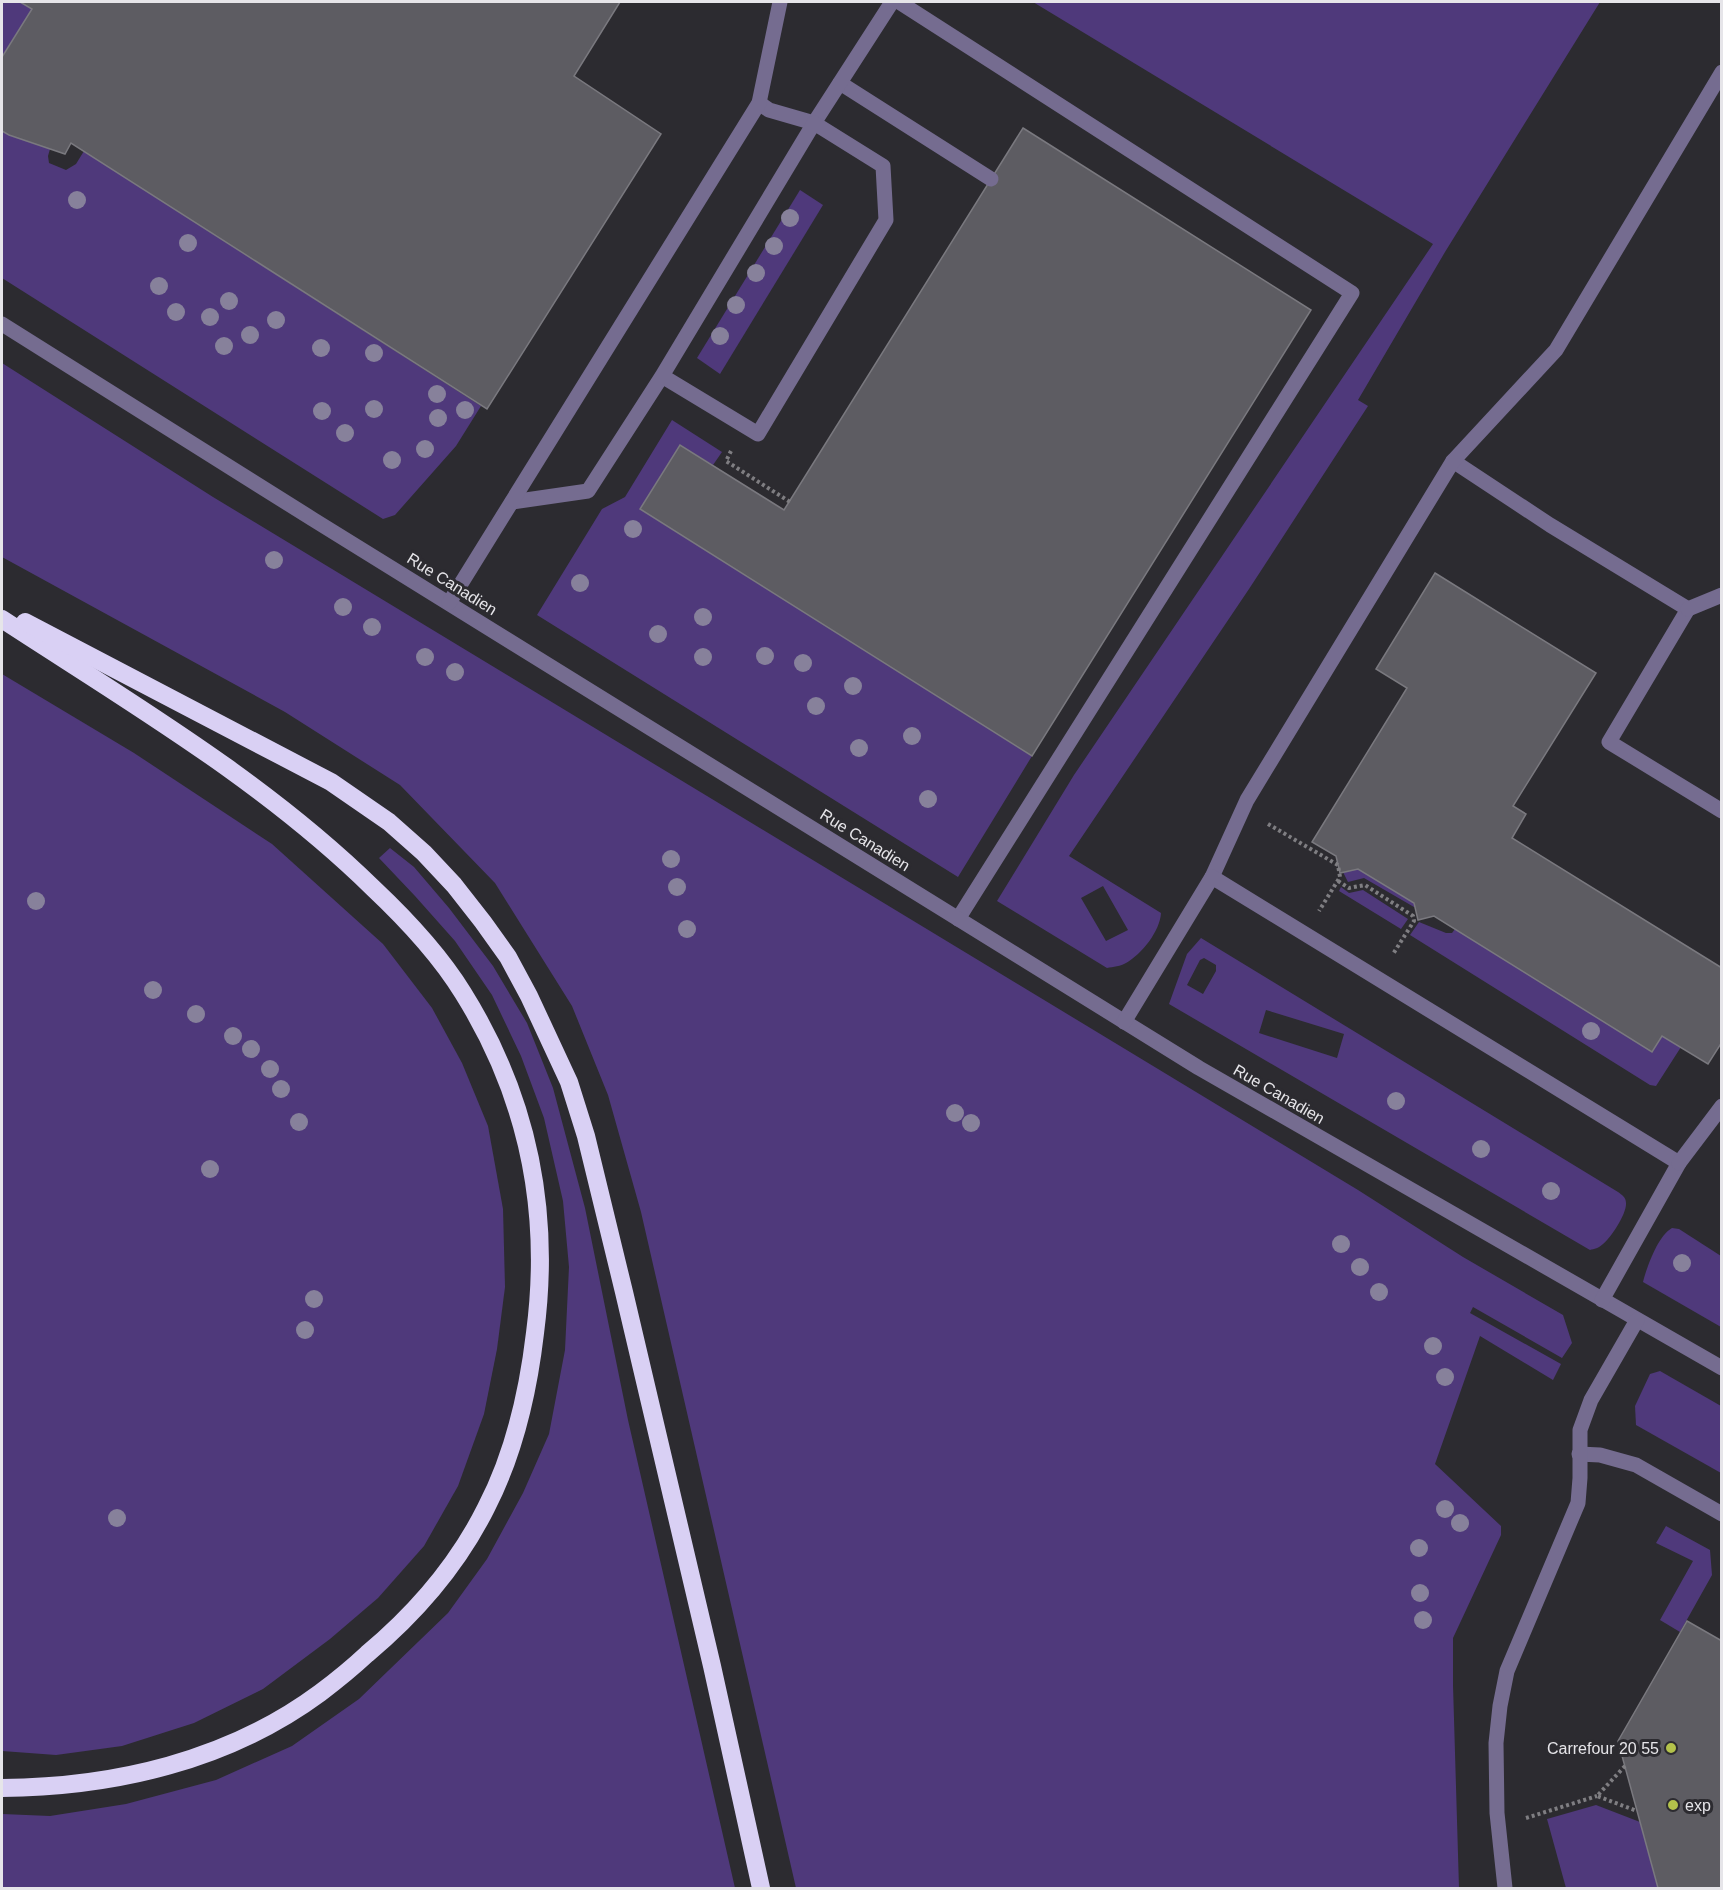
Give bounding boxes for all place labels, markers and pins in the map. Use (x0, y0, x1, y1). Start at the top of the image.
place label: Carrefour 20 55 (1547, 1740, 1659, 1757)
marker: Carrefour 20 55 (1664, 1741, 1678, 1755)
place label: exp (1685, 1797, 1711, 1814)
marker: exp (1666, 1798, 1680, 1812)

